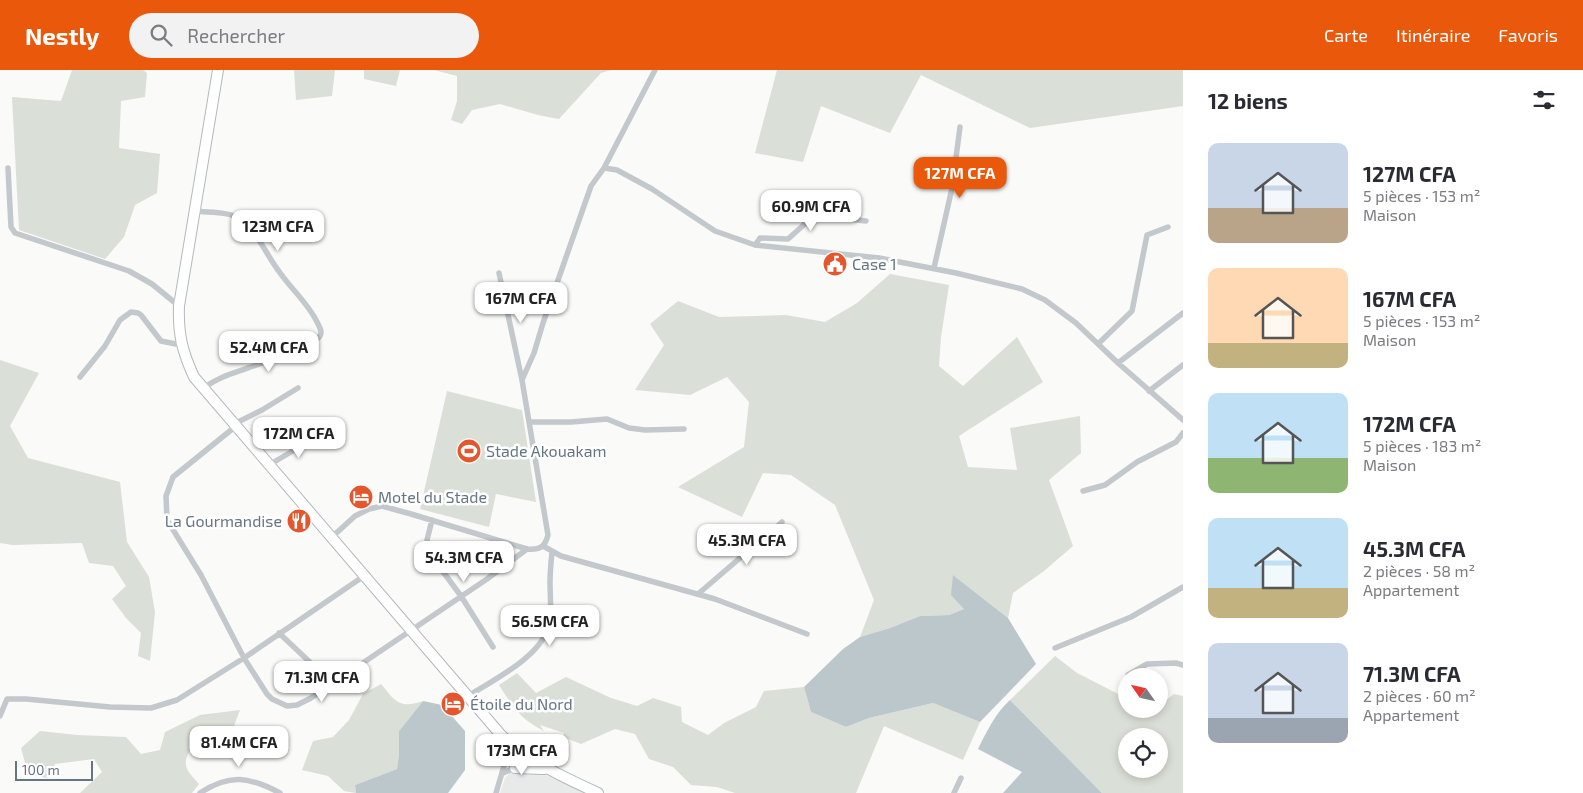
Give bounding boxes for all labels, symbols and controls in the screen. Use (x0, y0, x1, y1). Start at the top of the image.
search box (129, 13, 479, 58)
text: Nestly (25, 21, 99, 50)
icon: search (147, 21, 175, 49)
text: Rechercher (187, 24, 285, 47)
text: Carte (1324, 24, 1368, 46)
text: Itinéraire (1396, 24, 1470, 46)
text: Favoris (1498, 24, 1558, 46)
icon: filters (1530, 86, 1558, 114)
text: 12 biens (1208, 88, 1288, 113)
pin: 127M CFA (908, 156, 1012, 199)
text: 127M CFA (1363, 161, 1456, 186)
text: 127M CFA (925, 163, 995, 182)
icon: home (1248, 163, 1308, 223)
text: 5 pièces · 153 m² (1363, 186, 1480, 205)
pin: 60.9M CFA (754, 190, 868, 232)
text: 60.9M CFA (771, 196, 851, 215)
text: Maison (1363, 205, 1416, 224)
pin: 123M CFA (226, 210, 330, 252)
text: 123M CFA (242, 216, 314, 235)
public building icon: Case 1 (822, 251, 848, 277)
place label: Case 1 (852, 254, 897, 273)
pin: 167M CFA (469, 282, 573, 324)
text: 167M CFA (1363, 286, 1456, 311)
text: 167M CFA (486, 288, 556, 307)
icon: home (1248, 288, 1308, 348)
text: 5 pièces · 153 m² (1363, 311, 1480, 330)
pin: 52.4M CFA (212, 330, 326, 373)
text: Maison (1363, 330, 1416, 349)
text: 52.4M CFA (230, 337, 308, 356)
text: 172M CFA (1363, 411, 1456, 436)
icon: home (1248, 413, 1308, 473)
pin: 172M CFA (247, 416, 351, 459)
text: 172M CFA (264, 423, 334, 442)
text: 5 pièces · 183 m² (1363, 436, 1482, 455)
sports icon: Stade Akouakam (456, 438, 482, 464)
place label: Stade Akouakam (486, 441, 607, 460)
text: Maison (1363, 455, 1416, 474)
hotel icon: Motel du Stade (348, 484, 374, 510)
place label: Motel du Stade (378, 487, 487, 506)
restaurant icon: La Gourmandise (286, 508, 312, 534)
place label: La Gourmandise (165, 511, 282, 530)
pin: 45.3M CFA (690, 524, 804, 566)
text: 45.3M CFA (708, 530, 786, 549)
text: 45.3M CFA (1363, 536, 1466, 561)
icon: home (1248, 538, 1308, 598)
pin: 54.3M CFA (407, 540, 521, 583)
text: 54.3M CFA (425, 547, 503, 566)
text: 2 pièces · 58 m² (1363, 561, 1475, 580)
text: Appartement (1363, 580, 1459, 599)
pin: 56.5M CFA (493, 604, 607, 647)
text: 56.5M CFA (511, 611, 589, 630)
pin: 71.3M CFA (265, 660, 379, 703)
text: 71.3M CFA (1363, 661, 1461, 686)
icon: home (1248, 663, 1308, 723)
text: 71.3M CFA (285, 667, 359, 686)
north arrow (1118, 668, 1168, 718)
map controls (1118, 668, 1168, 778)
text: 2 pièces · 60 m² (1363, 686, 1476, 705)
hotel icon: Étoile du Nord (440, 691, 466, 717)
place label: Étoile du Nord (470, 694, 573, 713)
text: Appartement (1363, 705, 1459, 724)
pin: 81.4M CFA (182, 726, 296, 768)
button: locate (1118, 728, 1168, 778)
text: 81.4M CFA (200, 732, 278, 751)
pin: 173M CFA (470, 734, 574, 776)
text: 173M CFA (487, 740, 557, 759)
scale bar (15, 758, 92, 781)
text: 100 m (22, 761, 60, 778)

